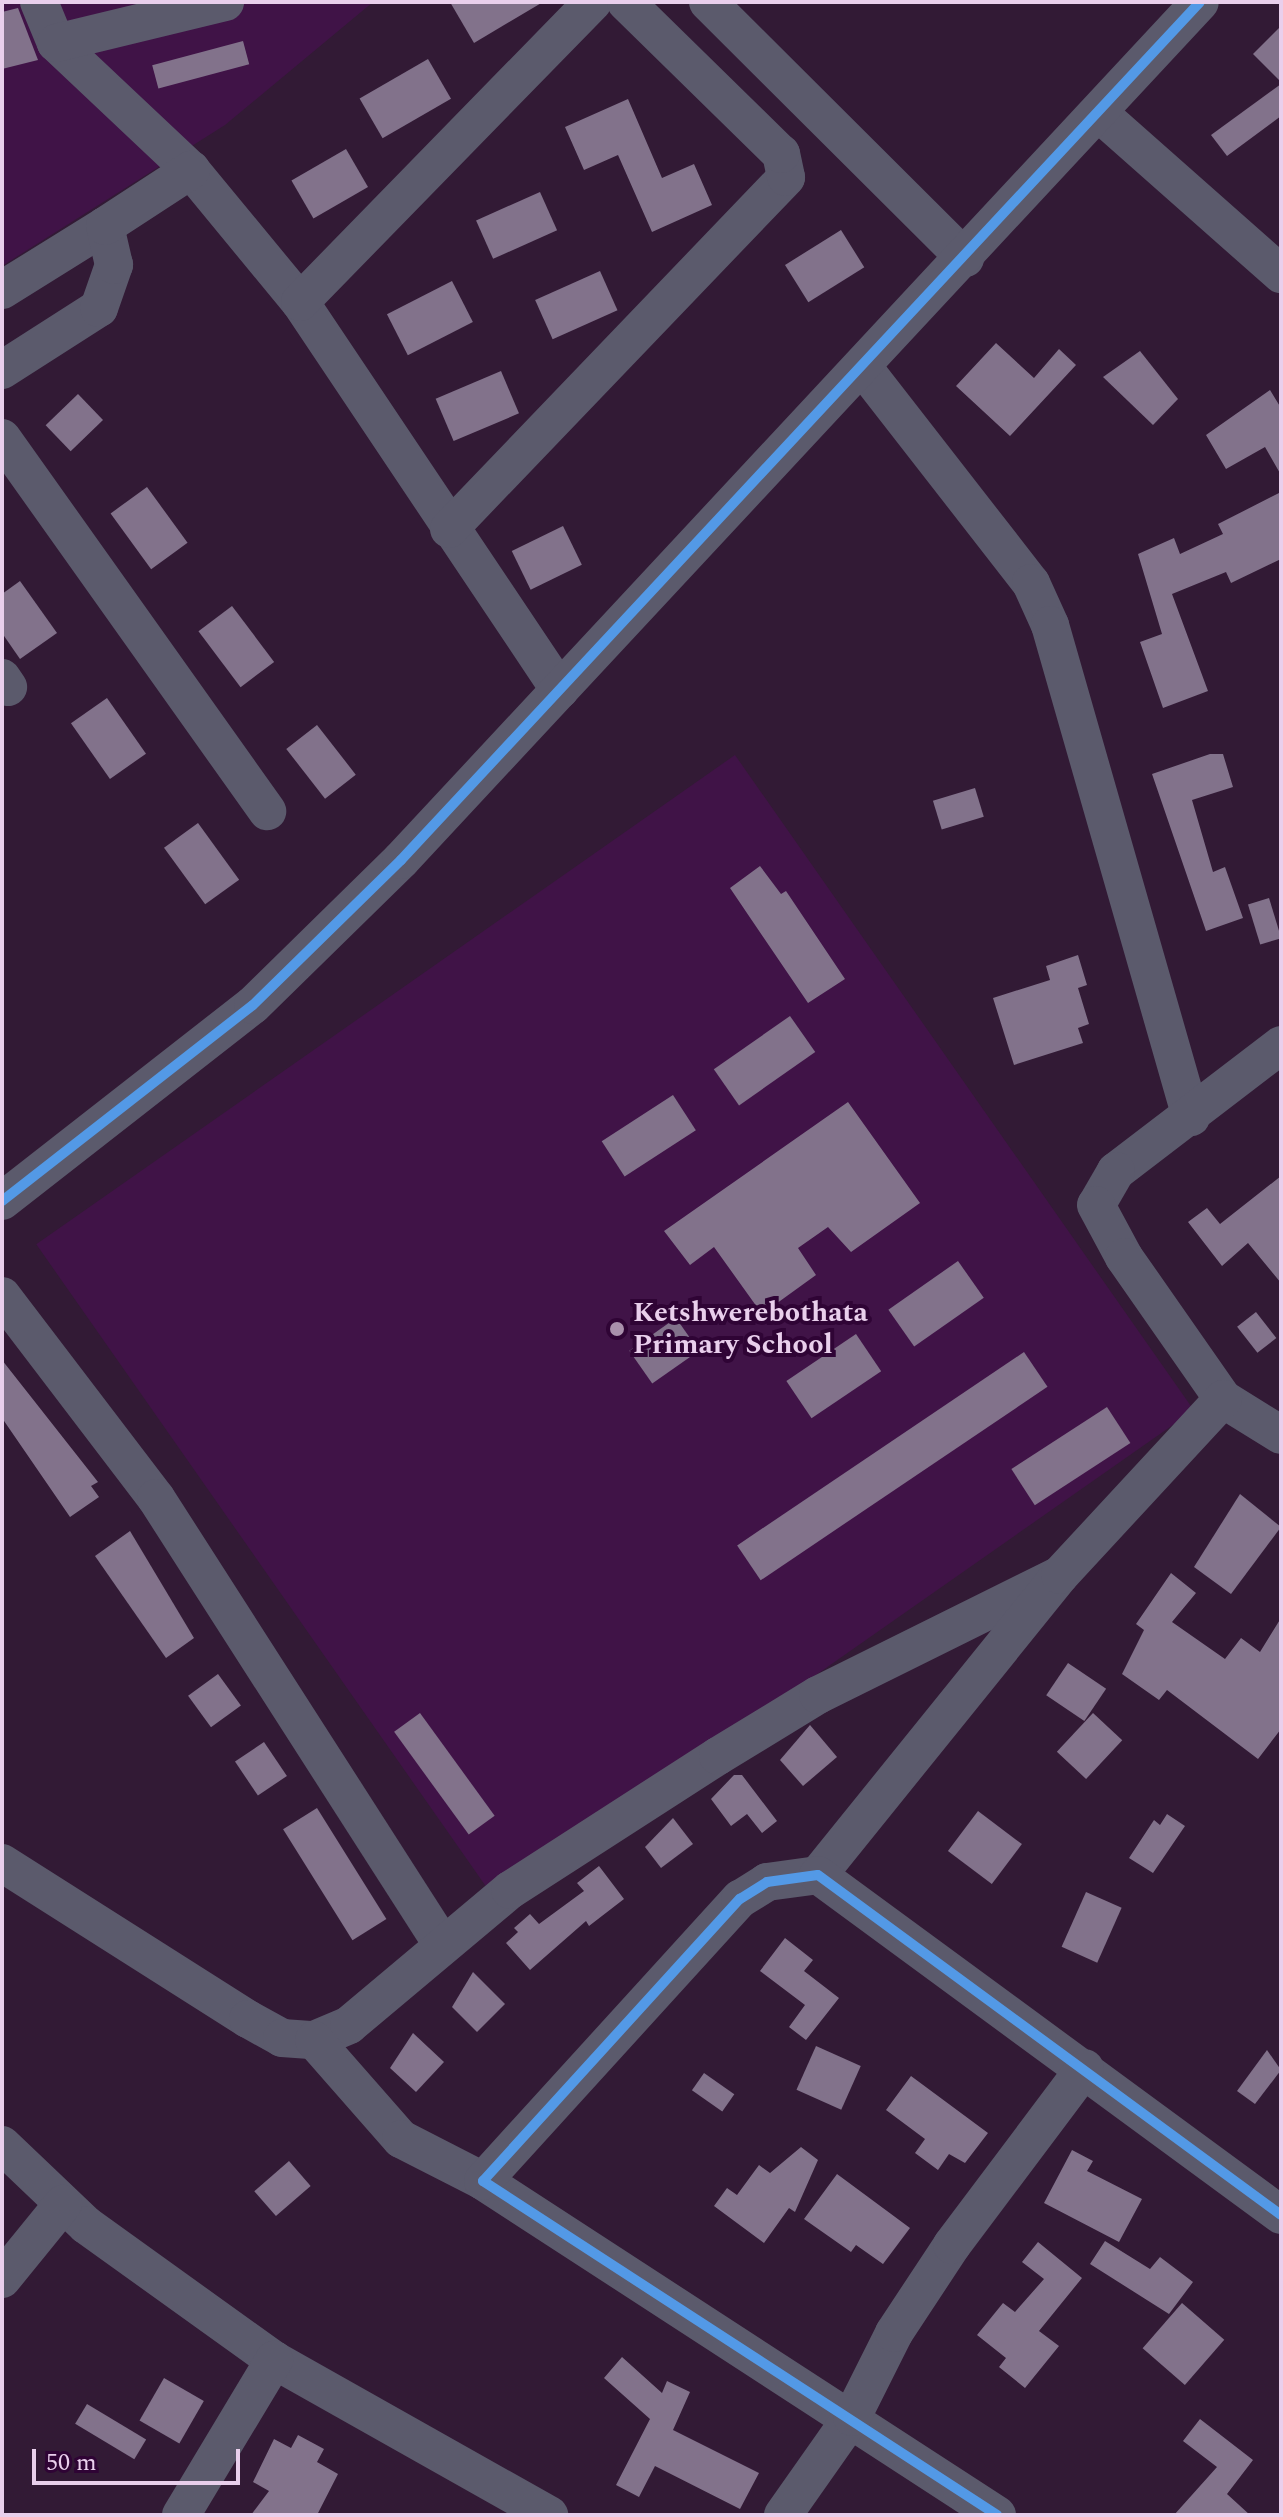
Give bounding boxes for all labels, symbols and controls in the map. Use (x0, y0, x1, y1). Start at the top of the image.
place label: Ketshwerebothata Primary School (633, 1296, 868, 1362)
marker: Ketshwerebothata Primary School (608, 1320, 626, 1338)
scale bar (36, 2433, 244, 2483)
text: 50 m (46, 2445, 97, 2481)

